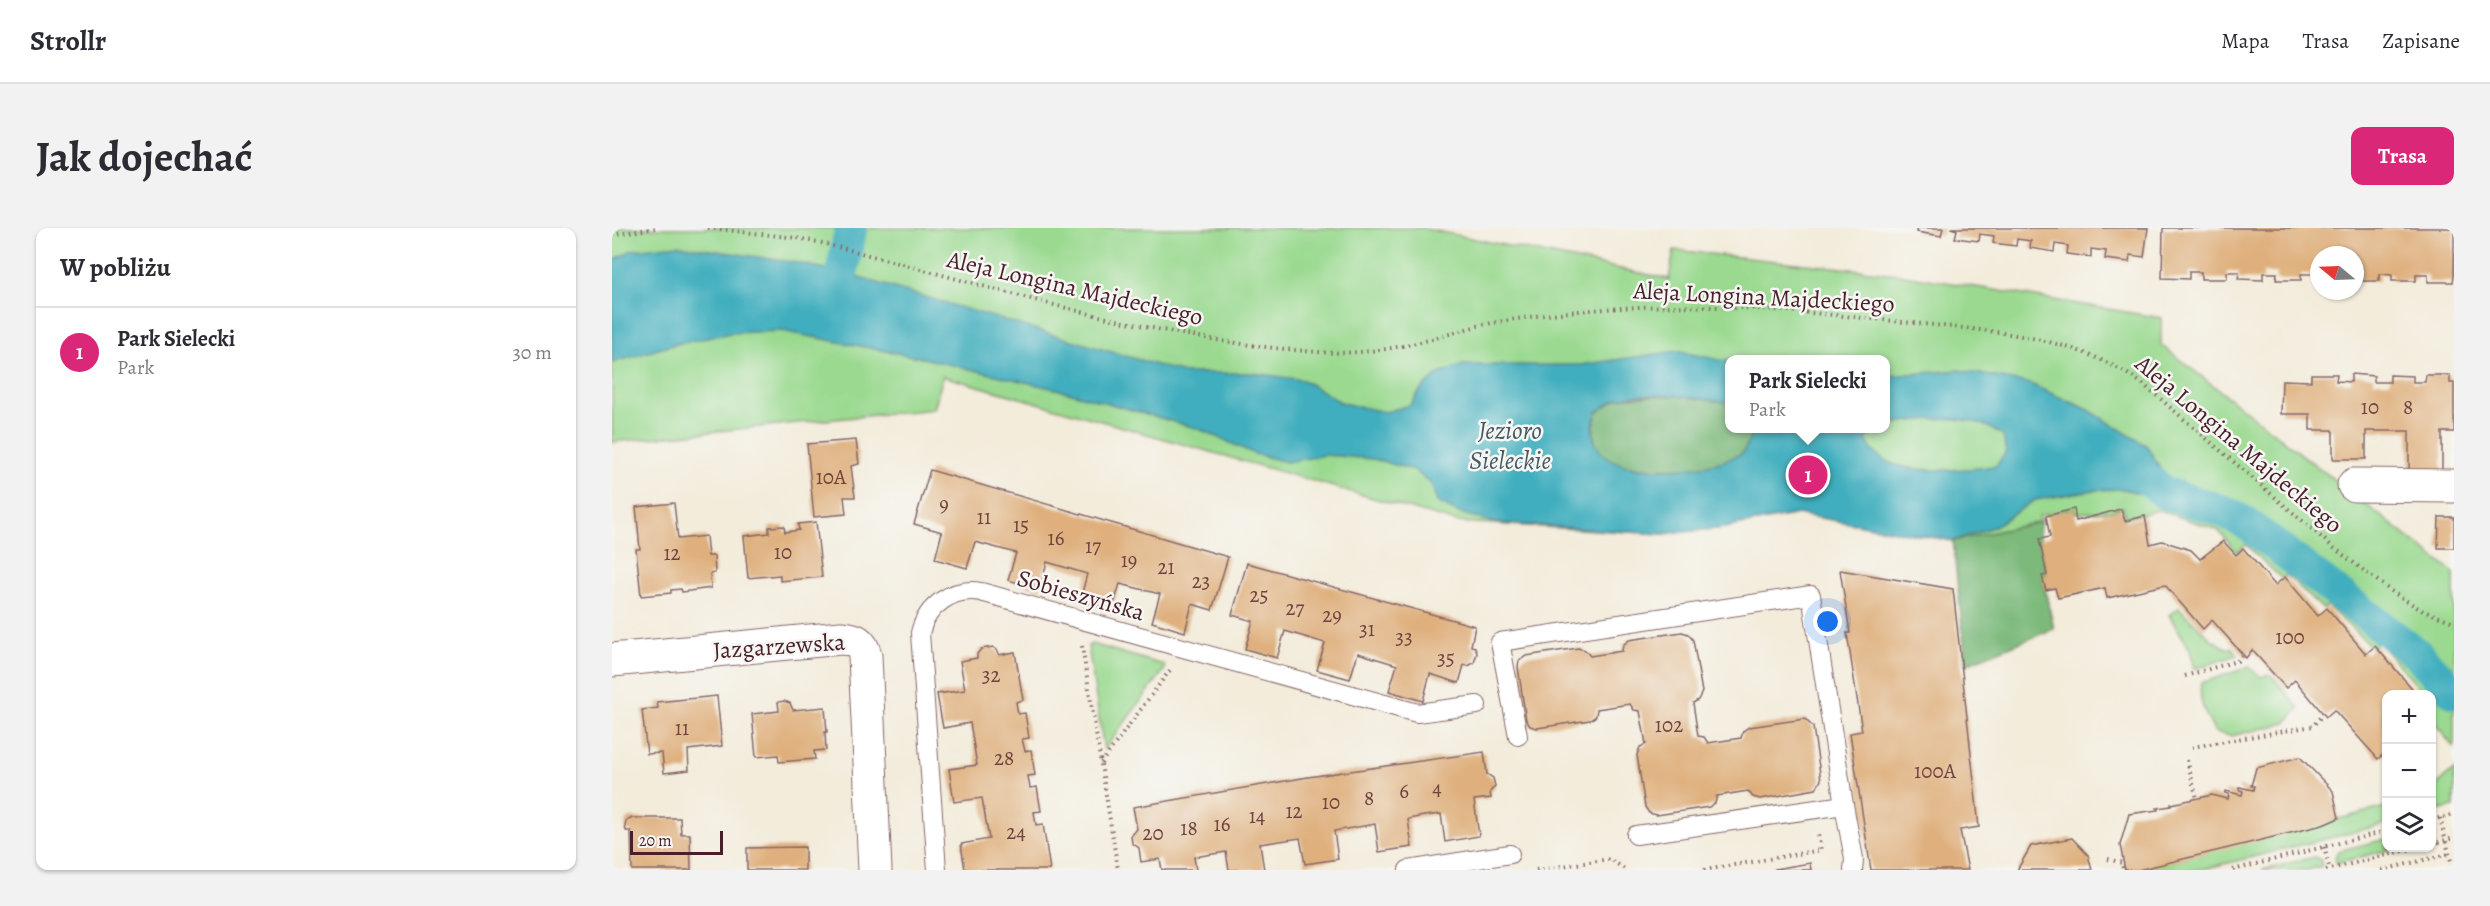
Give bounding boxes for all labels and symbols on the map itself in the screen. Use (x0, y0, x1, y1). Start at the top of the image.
street label: Aleja Longina Majdeckiego (943, 243, 1206, 333)
north arrow (2310, 246, 2364, 300)
street label: Aleja Longina Majdeckiego (1632, 274, 1895, 320)
street label: Aleja Longina Majdeckiego (2128, 347, 2349, 540)
house number: 10 (2361, 393, 2379, 421)
house number: 8 (2403, 393, 2413, 421)
water label: Jezioro Sieleckie (1469, 413, 1551, 478)
pin: 1 (1788, 452, 1828, 498)
house number: 10A (816, 463, 847, 491)
house number: 9 (939, 490, 949, 518)
house number: 11 (977, 503, 991, 531)
house number: 15 (1013, 511, 1029, 539)
house number: 16 (1048, 524, 1065, 552)
house number: 17 (1085, 532, 1101, 560)
house number: 10 (774, 538, 792, 566)
house number: 12 (663, 539, 681, 567)
house number: 19 (1121, 546, 1137, 574)
house number: 21 (1157, 553, 1175, 581)
street label: Sobieszyńska (1014, 562, 1149, 629)
house number: 23 (1192, 567, 1210, 595)
house number: 25 (1249, 581, 1269, 609)
house number: 27 (1286, 594, 1305, 622)
house number: 29 (1322, 601, 1342, 629)
your location (1813, 607, 1842, 636)
house number: 31 (1359, 615, 1375, 643)
house number: 33 (1395, 623, 1413, 651)
house number: 100 (2275, 623, 2305, 651)
street label: Jazgarzewska (712, 625, 847, 667)
house number: 35 (1437, 644, 1455, 672)
house number: 32 (982, 661, 1000, 689)
house number: 102 (1655, 711, 1683, 739)
house number: 11 (675, 714, 689, 742)
house number: 28 (994, 744, 1014, 772)
house number: 100A (1914, 757, 1957, 785)
house number: 4 (1432, 774, 1442, 802)
house number: 6 (1399, 777, 1409, 805)
house number: 8 (1364, 784, 1374, 812)
house number: 10 (1322, 788, 1340, 816)
house number: 12 (1285, 797, 1303, 825)
house number: 14 (1249, 802, 1265, 830)
house number: 16 (1214, 810, 1231, 838)
house number: 18 (1180, 814, 1198, 842)
house number: 24 (1006, 818, 1026, 846)
house number: 20 (1142, 819, 1164, 847)
scale bar (630, 828, 723, 856)

